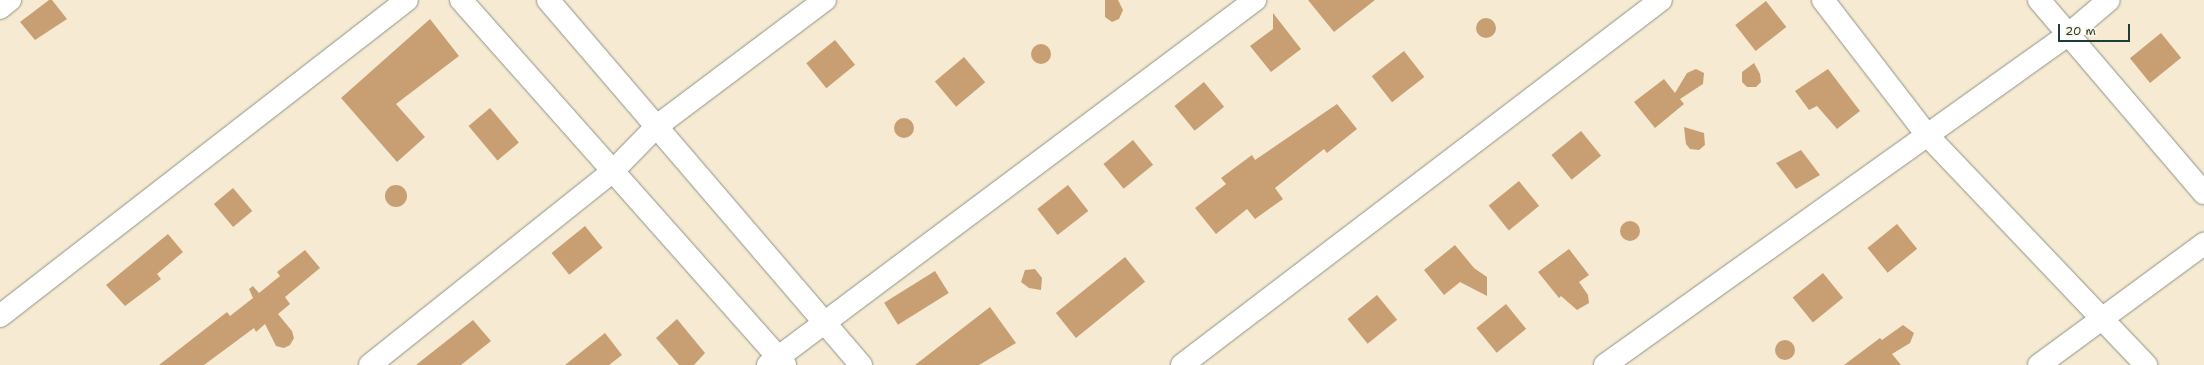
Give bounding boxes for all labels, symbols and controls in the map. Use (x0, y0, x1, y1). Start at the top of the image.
scale bar (2060, 16, 2132, 42)
text: 20 m (2065, 23, 2096, 39)

